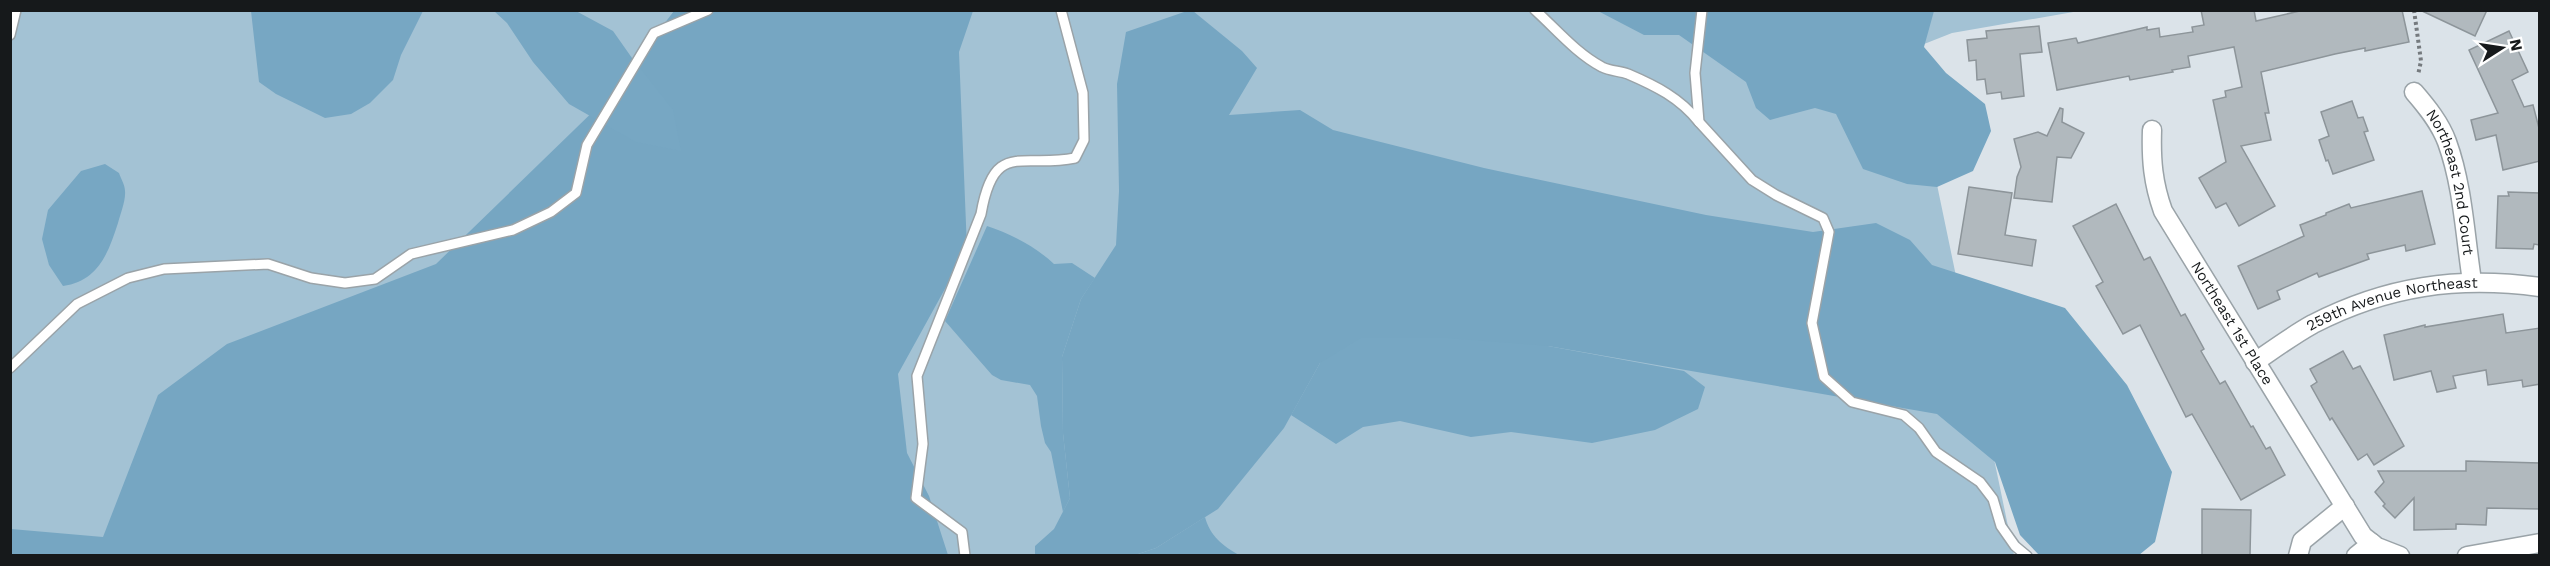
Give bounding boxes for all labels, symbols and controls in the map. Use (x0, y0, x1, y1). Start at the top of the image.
north arrow (2472, 18, 2532, 78)
text: N (2506, 37, 2527, 53)
street label: Northeast 2nd Court (2422, 106, 2477, 257)
street label: Northeast 1st Place (2187, 258, 2277, 388)
street label: 259th Avenue Northeast (2303, 274, 2479, 335)

